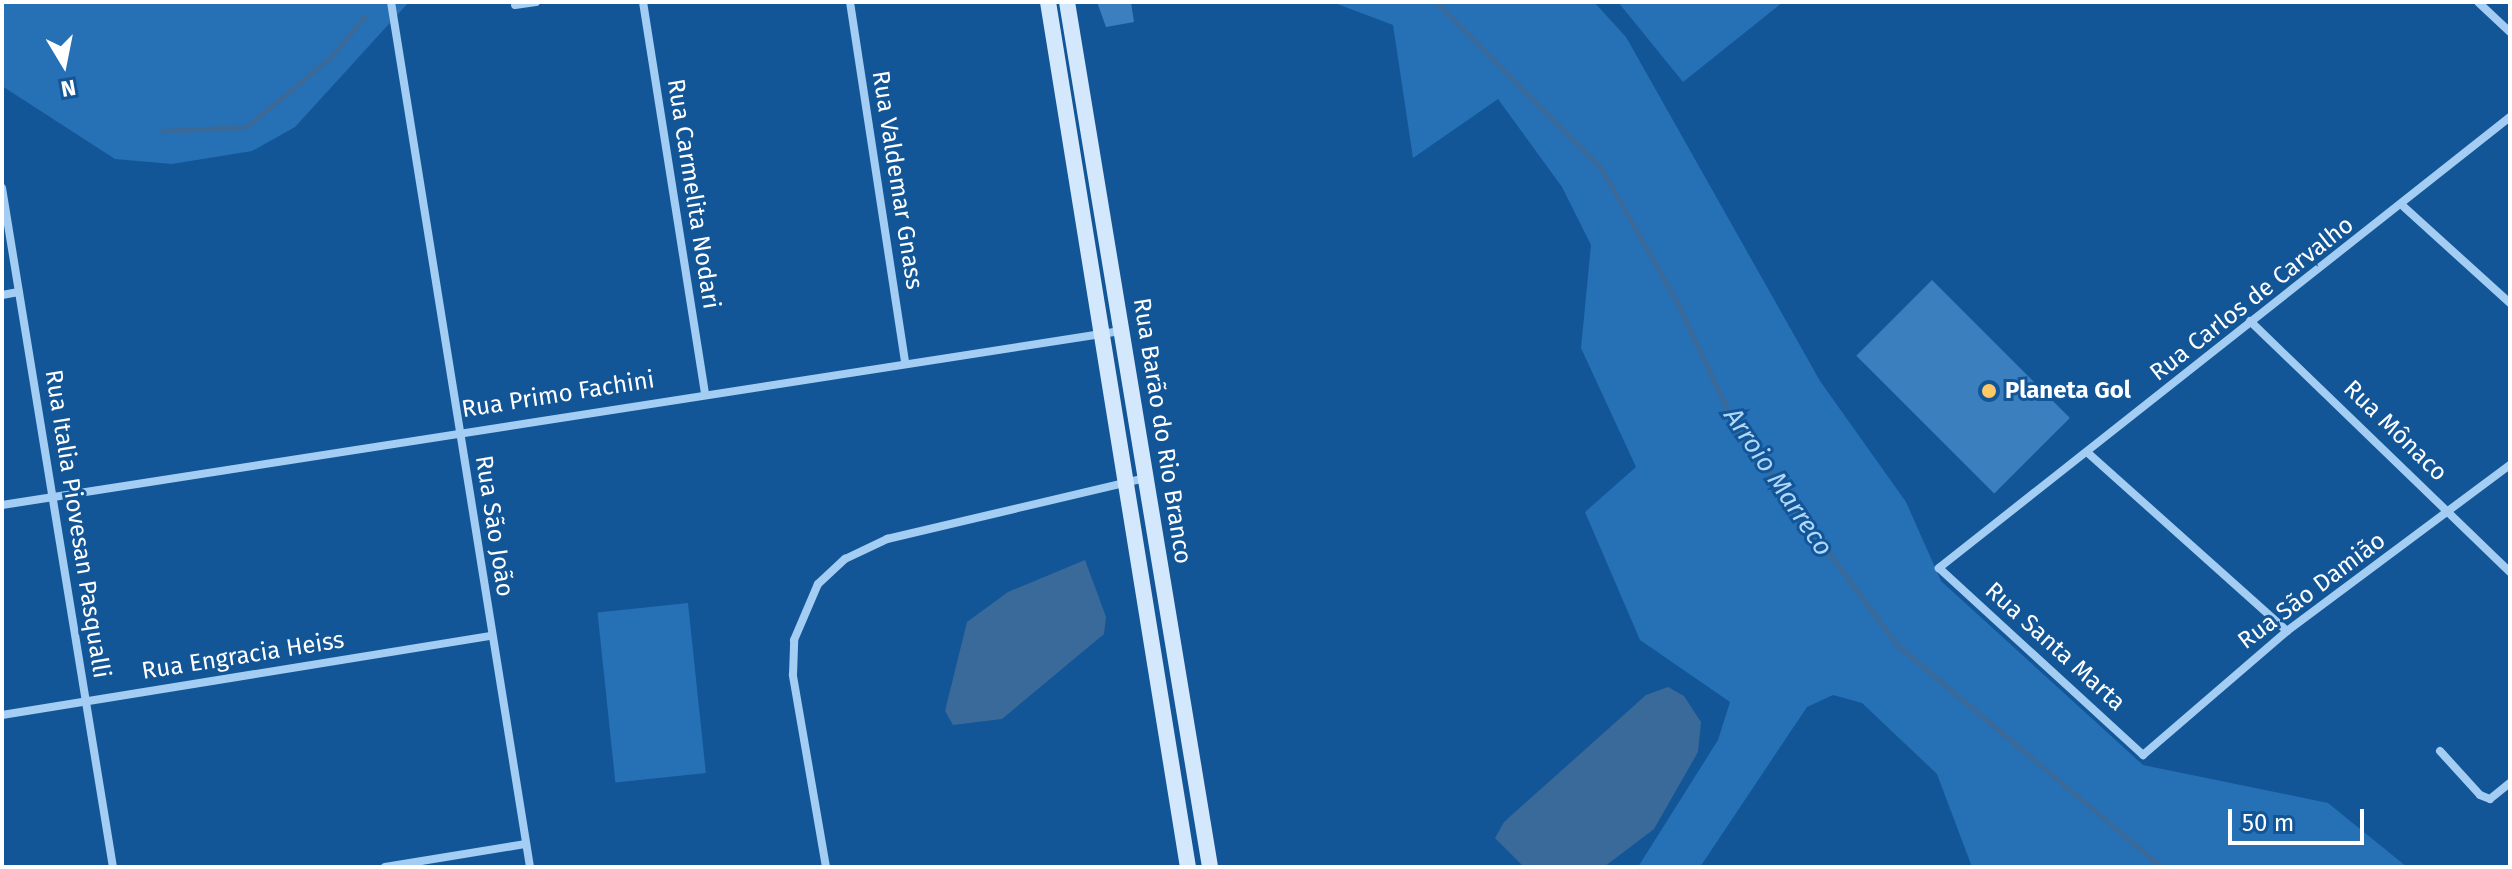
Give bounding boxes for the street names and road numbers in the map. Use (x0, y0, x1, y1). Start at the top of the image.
street label: Rua Valdemar Gnass (865, 69, 929, 291)
street label: Rua Carmelita Nodari (661, 77, 725, 311)
street label: Rua Carlos de Carvalho (2144, 211, 2360, 387)
street label: Rua Barão do Rio Branco (1127, 296, 1197, 566)
street label: Rua Primo Fachini (460, 366, 656, 424)
street label: Rua Italia Piovesan Pasqualli (38, 368, 116, 680)
street label: Rua Mônaco (2337, 375, 2453, 487)
street label: Rua São João (469, 453, 519, 599)
street label: Rua São Damião (2233, 526, 2391, 656)
street label: Rua Santa Marta (1979, 577, 2131, 717)
street label: Rua Engracia Heiss (140, 626, 346, 686)

